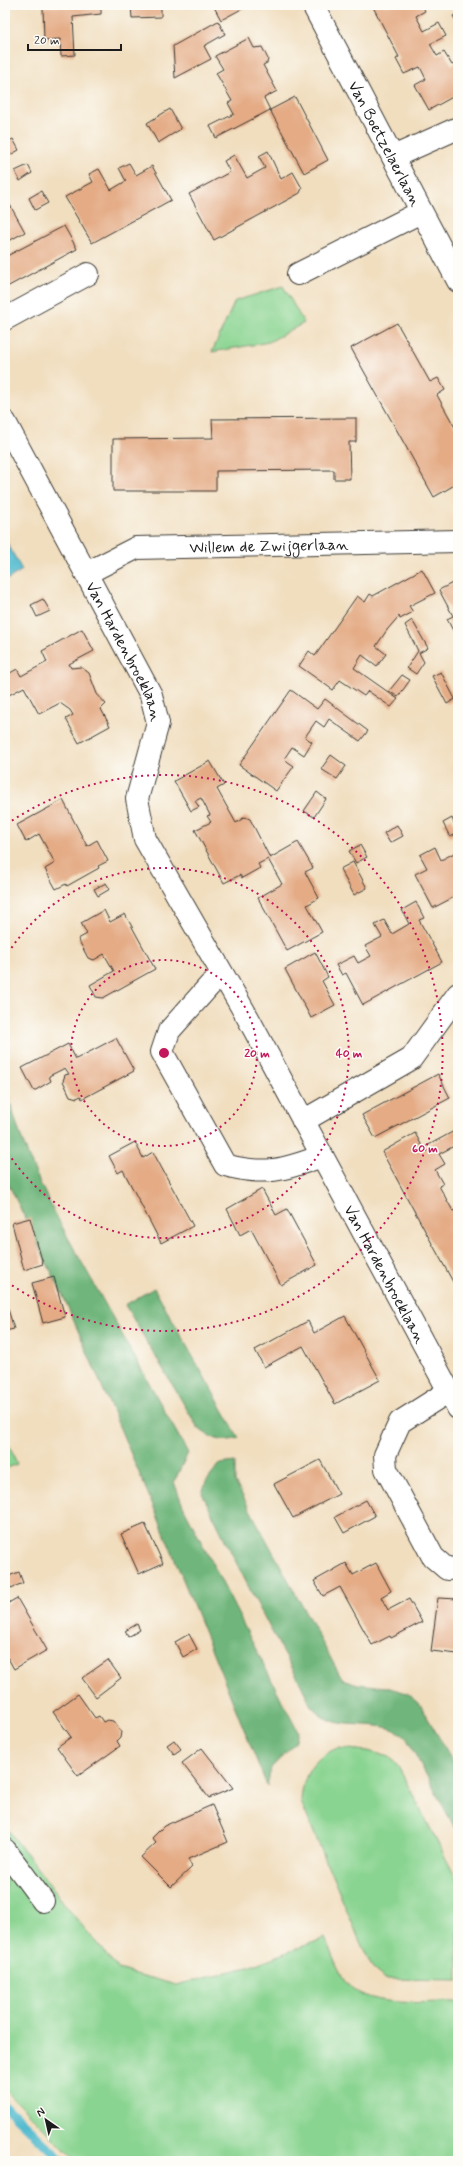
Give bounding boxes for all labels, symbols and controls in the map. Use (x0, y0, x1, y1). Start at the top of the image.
scale bar (28, 26, 121, 52)
text: 20 m (34, 33, 60, 49)
street label: Van Boetzelaerlaan (343, 77, 426, 211)
street label: Willem de Zwijgerlaan (189, 534, 349, 559)
street label: Van Hardenbroeklaan (80, 578, 166, 724)
centre of rings (157, 1046, 171, 1060)
text: 20 m (244, 1046, 270, 1062)
text: 40 m (336, 1046, 363, 1062)
text: 60 m (412, 1141, 438, 1157)
street label: Van Hardenbroeklaan (339, 1201, 430, 1348)
north arrow (26, 2100, 66, 2140)
text: N (34, 2105, 48, 2120)

